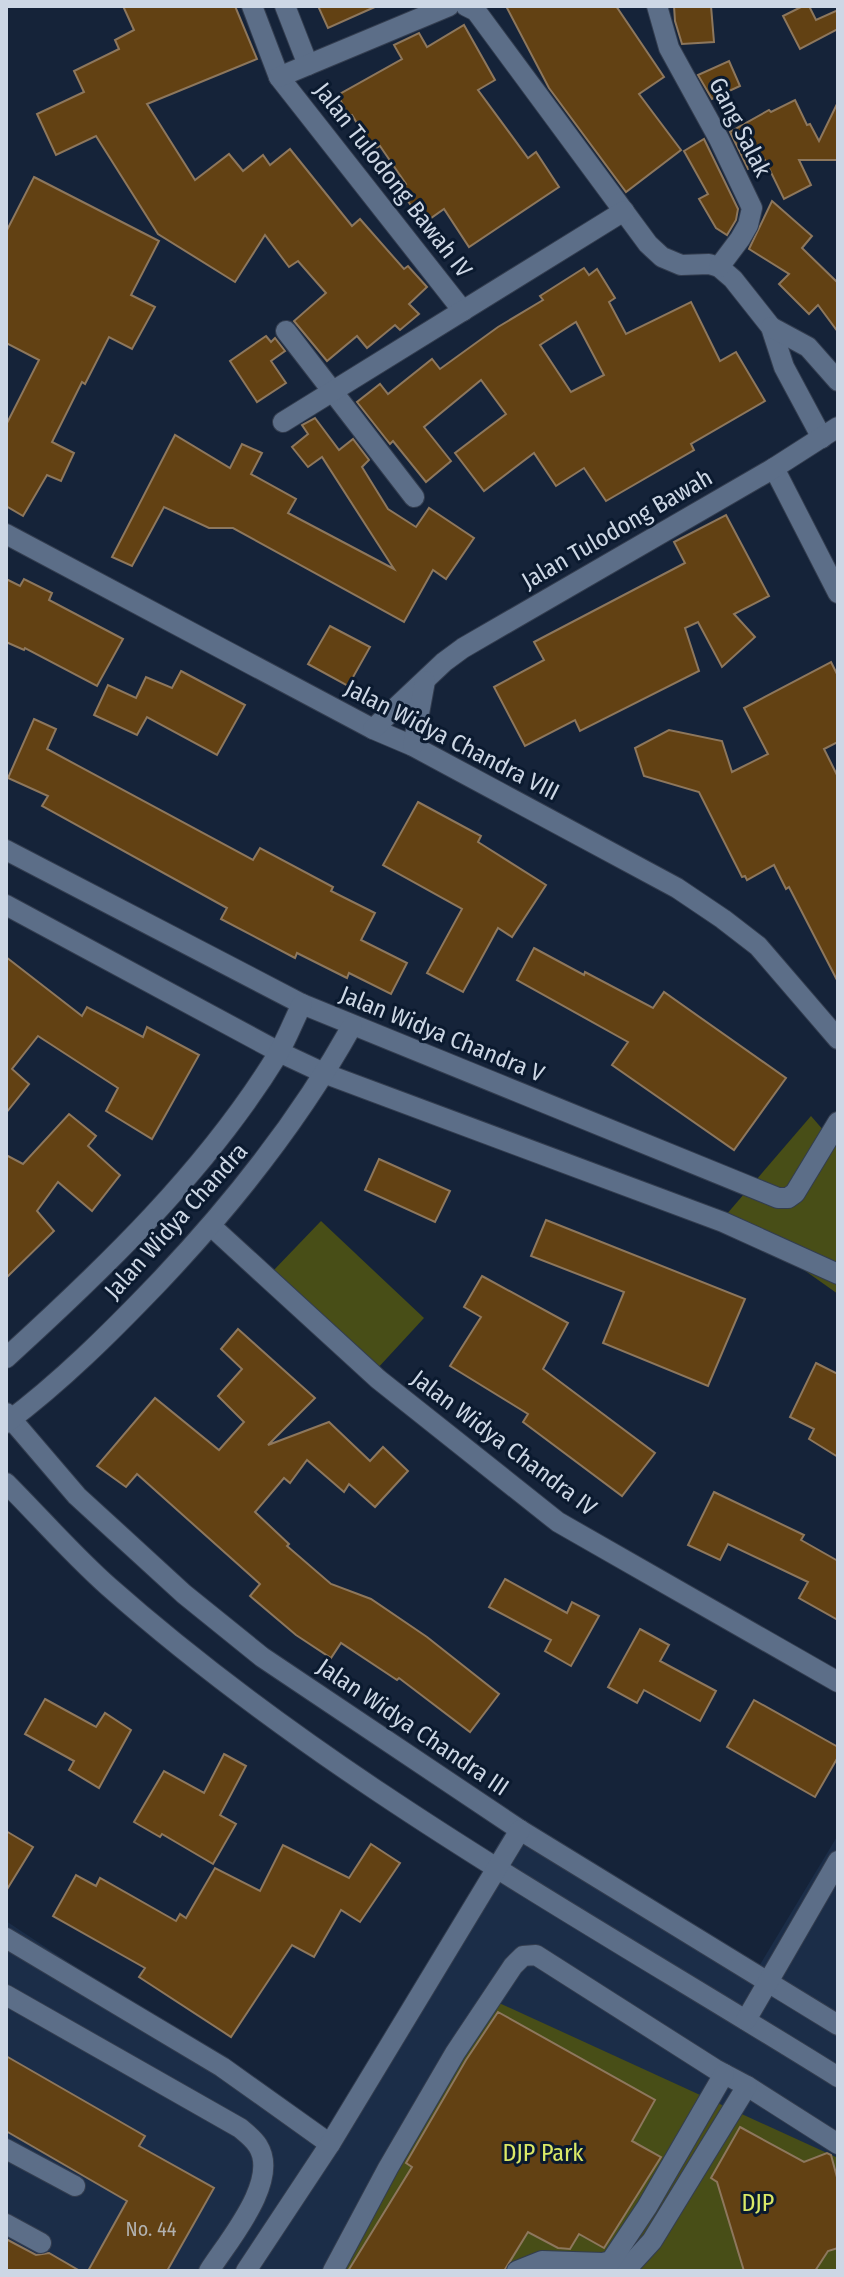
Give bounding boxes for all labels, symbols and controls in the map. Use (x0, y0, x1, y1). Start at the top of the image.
street label: Gang Salak (703, 73, 777, 182)
street label: Jalan Tulodong Bawah IV (308, 77, 478, 284)
street label: Jalan Tulodong Bawah (517, 463, 717, 595)
street label: Jalan Widya Chandra VIII (340, 674, 564, 806)
street label: Jalan Widya Chandra V (336, 980, 549, 1088)
street label: Jalan Widya Chandra (99, 1137, 253, 1305)
street label: Jalan Widya Chandra IV (406, 1364, 603, 1522)
street label: Jalan Widya Chandra III (312, 1653, 514, 1801)
park label: DJP Park (502, 2139, 584, 2167)
park label: DJP (742, 2189, 774, 2217)
house number: No. 44 (126, 2217, 177, 2241)

